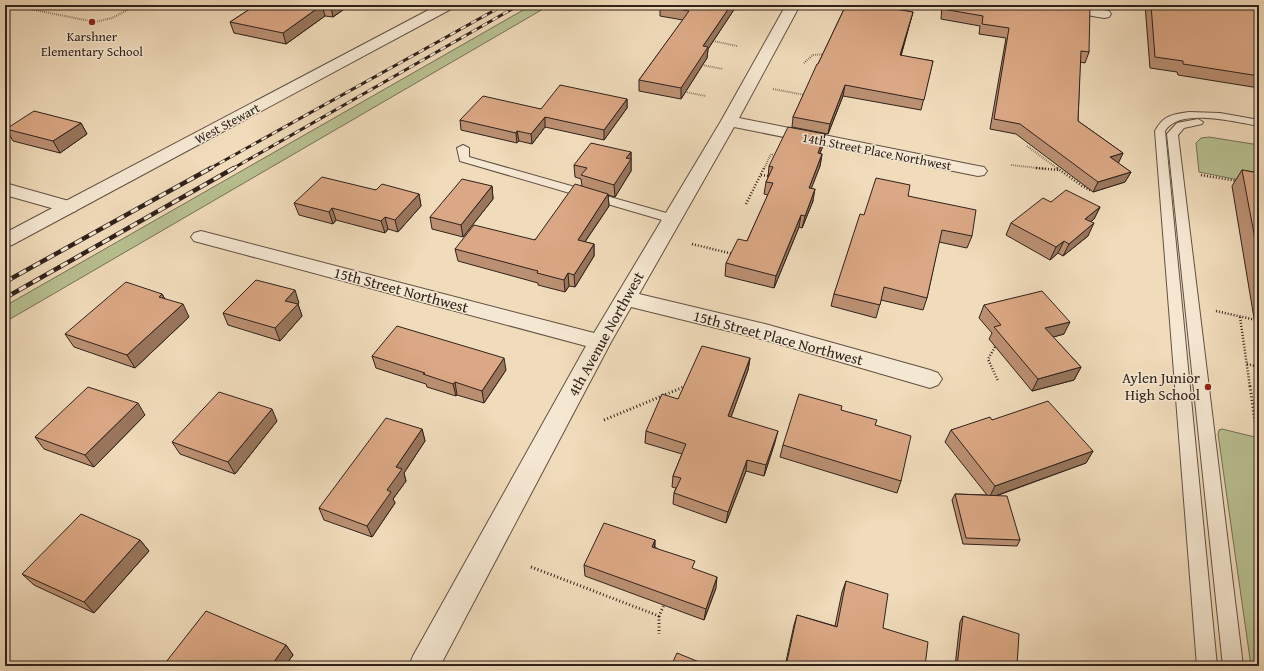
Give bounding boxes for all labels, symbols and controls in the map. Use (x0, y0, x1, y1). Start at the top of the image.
marker: Karshner Elementary School (87, 17, 97, 27)
place label: Karshner Elementary School (41, 27, 143, 61)
street label: West Stewart (191, 98, 264, 149)
street label: 14th Street Place Northwest (801, 128, 954, 175)
street label: 15th Street Northwest (331, 261, 472, 318)
street label: 4th Avenue Northwest (563, 267, 649, 400)
street label: 15th Street Place Northwest (691, 305, 866, 370)
place label: Aylen Junior High School (1122, 367, 1200, 405)
marker: Aylen Junior High School (1203, 382, 1213, 392)

